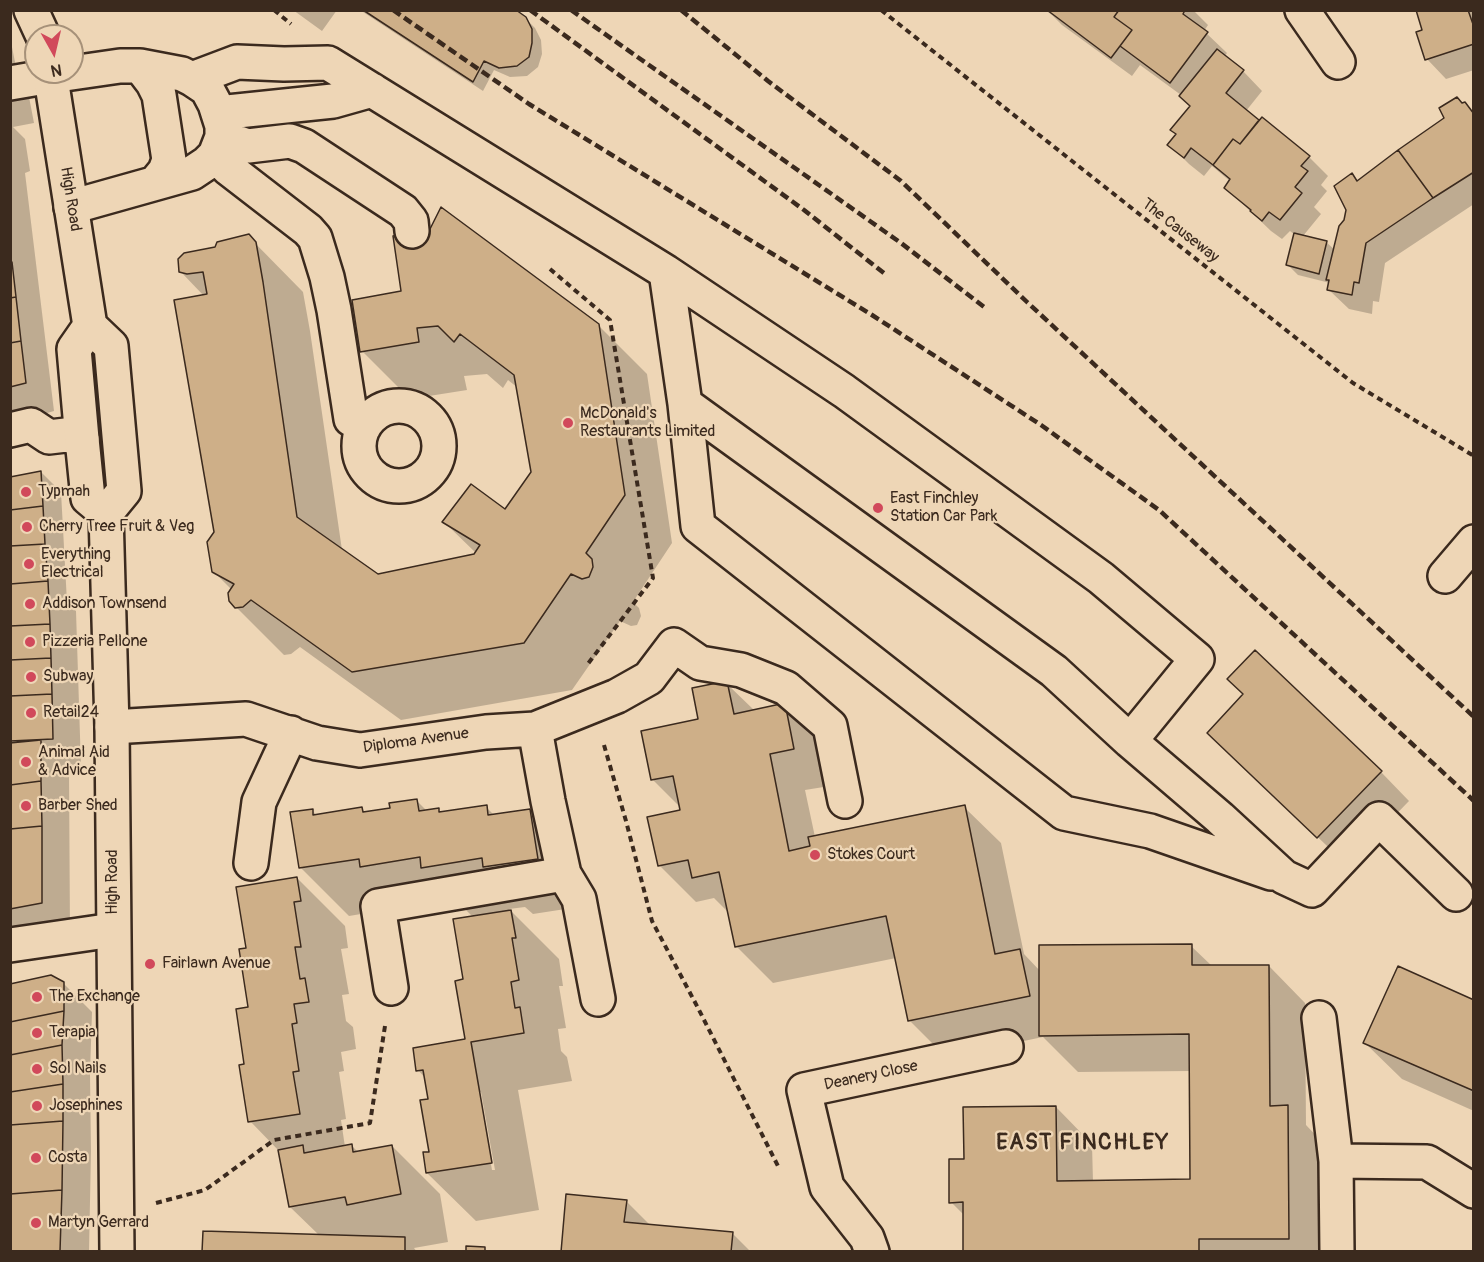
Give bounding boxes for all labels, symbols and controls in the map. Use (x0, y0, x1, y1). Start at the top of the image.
north arrow (24, 24, 84, 84)
text: N (49, 59, 63, 80)
street label: High Road (55, 165, 85, 233)
street label: The Causeway (1137, 195, 1223, 267)
place label: McDonald's Restaurants Limited (580, 404, 715, 442)
marker: McDonald's Restaurants Limited (561, 416, 575, 430)
place label: Typmah (38, 482, 90, 502)
marker: Typmah (19, 485, 33, 499)
place label: East Finchley Station Car Park (890, 489, 998, 527)
marker: East Finchley Station Car Park (871, 501, 885, 515)
place label: Cherry Tree Fruit & Veg (39, 517, 194, 537)
marker: Cherry Tree Fruit & Veg (20, 520, 34, 534)
place label: Everything Electrical (41, 545, 111, 583)
marker: Everything Electrical (22, 557, 36, 571)
place label: Addison Townsend (42, 594, 167, 614)
marker: Addison Townsend (23, 597, 37, 611)
place label: Pizzeria Pellone (42, 632, 147, 652)
marker: Pizzeria Pellone (23, 635, 37, 649)
place label: Subway (43, 667, 93, 687)
marker: Subway (24, 670, 38, 684)
place label: Retail24 (43, 703, 99, 723)
marker: Retail24 (24, 706, 38, 720)
street label: Diploma Avenue (362, 724, 470, 758)
place label: Animal Aid & Advice (38, 743, 110, 781)
marker: Animal Aid & Advice (19, 755, 33, 769)
place label: Barber Shed (38, 796, 118, 816)
marker: Barber Shed (19, 799, 33, 813)
place label: Stokes Court (827, 845, 915, 865)
marker: Stokes Court (808, 848, 822, 862)
street label: High Road (103, 849, 123, 915)
place label: Fairlawn Avenue (162, 954, 270, 974)
marker: Fairlawn Avenue (143, 957, 157, 971)
place label: The Exchange (49, 987, 140, 1007)
marker: The Exchange (30, 990, 44, 1004)
place label: Terapia (49, 1023, 96, 1043)
marker: Terapia (30, 1026, 44, 1040)
street label: Deanery Close (822, 1057, 920, 1095)
place label: Sol Nails (49, 1059, 106, 1079)
marker: Sol Nails (30, 1062, 44, 1076)
place label: Josephines (49, 1096, 122, 1116)
marker: Josephines (30, 1099, 44, 1113)
district label: EAST FINCHLEY (996, 1130, 1170, 1156)
place label: Costa (48, 1148, 88, 1168)
marker: Costa (29, 1151, 43, 1165)
place label: Martyn Gerrard (48, 1213, 149, 1233)
marker: Martyn Gerrard (29, 1216, 43, 1230)

